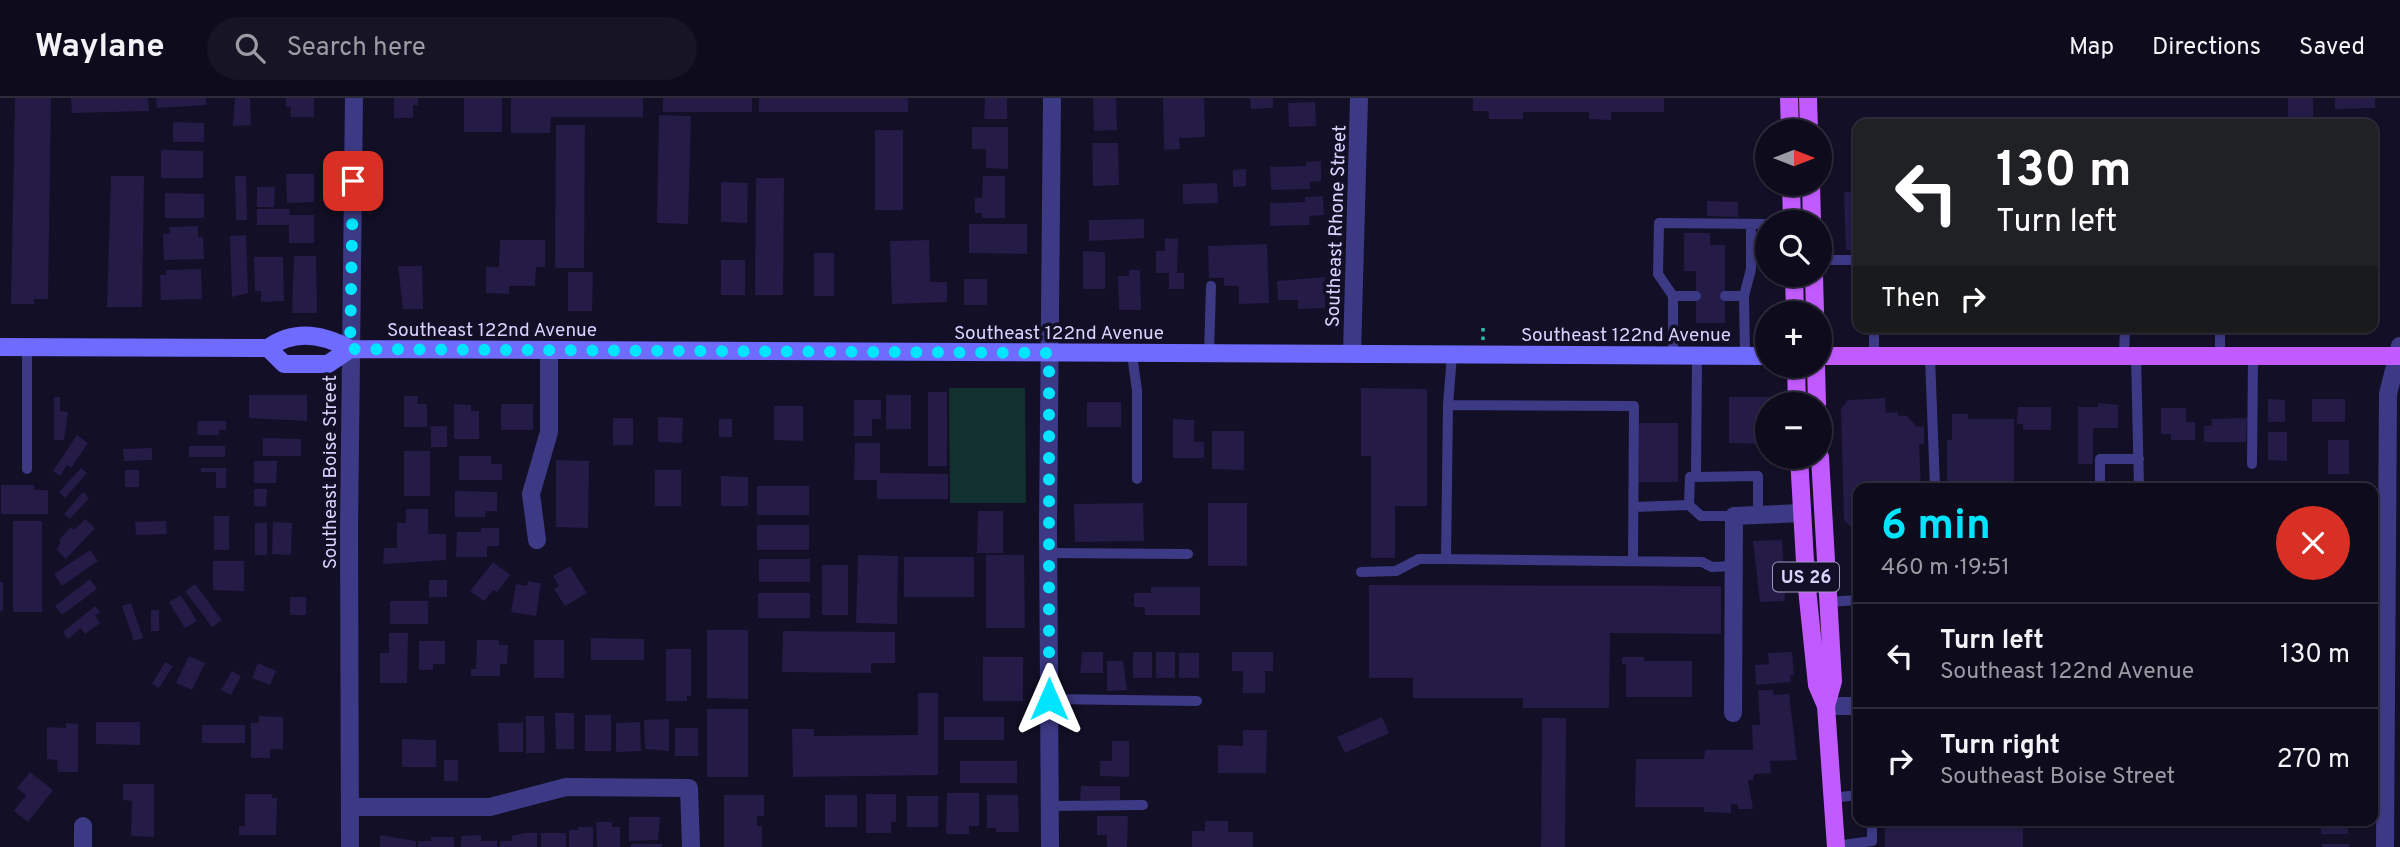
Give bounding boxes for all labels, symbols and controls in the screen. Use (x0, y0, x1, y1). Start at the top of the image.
search box (207, 17, 697, 80)
text: Waylane (35, 27, 165, 69)
icon: search (231, 29, 269, 67)
text: Search here (287, 32, 426, 65)
text: Map (2069, 33, 2114, 63)
text: Directions (2152, 33, 2261, 63)
text: Saved (2299, 33, 2365, 63)
north arrow (1755, 119, 1832, 196)
map controls (1755, 119, 1832, 469)
street label: Southeast Rhone Street (1321, 124, 1353, 328)
text: 130 m (1996, 142, 2132, 204)
icon: left (1881, 147, 1972, 238)
pin (323, 151, 383, 211)
icon: arrive (334, 162, 372, 200)
text: Turn left (1996, 203, 2117, 243)
button: search (1755, 210, 1832, 287)
icon: right (1954, 280, 1992, 318)
text: Then (1881, 283, 1940, 316)
button: + (1755, 301, 1832, 378)
street label: Southeast 122nd Avenue (387, 319, 597, 343)
street label: Southeast 122nd Avenue (954, 322, 1164, 346)
street label: Southeast 122nd Avenue (1521, 324, 1731, 348)
street label: Southeast Boise Street (319, 375, 343, 569)
button: − (1755, 392, 1832, 469)
text: 6 min (1881, 501, 1991, 554)
button: close (2276, 506, 2350, 580)
text: 460 m · 19:51 (1881, 554, 2010, 583)
road number: US 26 (1773, 562, 1839, 592)
text: Turn left (1940, 625, 2044, 658)
icon: left (1881, 637, 1919, 675)
text: 130 m (2280, 639, 2350, 672)
text: Southeast 122nd Avenue (1940, 658, 2194, 687)
position arrow (1012, 662, 1086, 736)
text: Turn right (1940, 730, 2060, 763)
icon: right (1881, 742, 1919, 780)
text: 270 m (2277, 744, 2350, 777)
text: Southeast Boise Street (1940, 763, 2175, 792)

